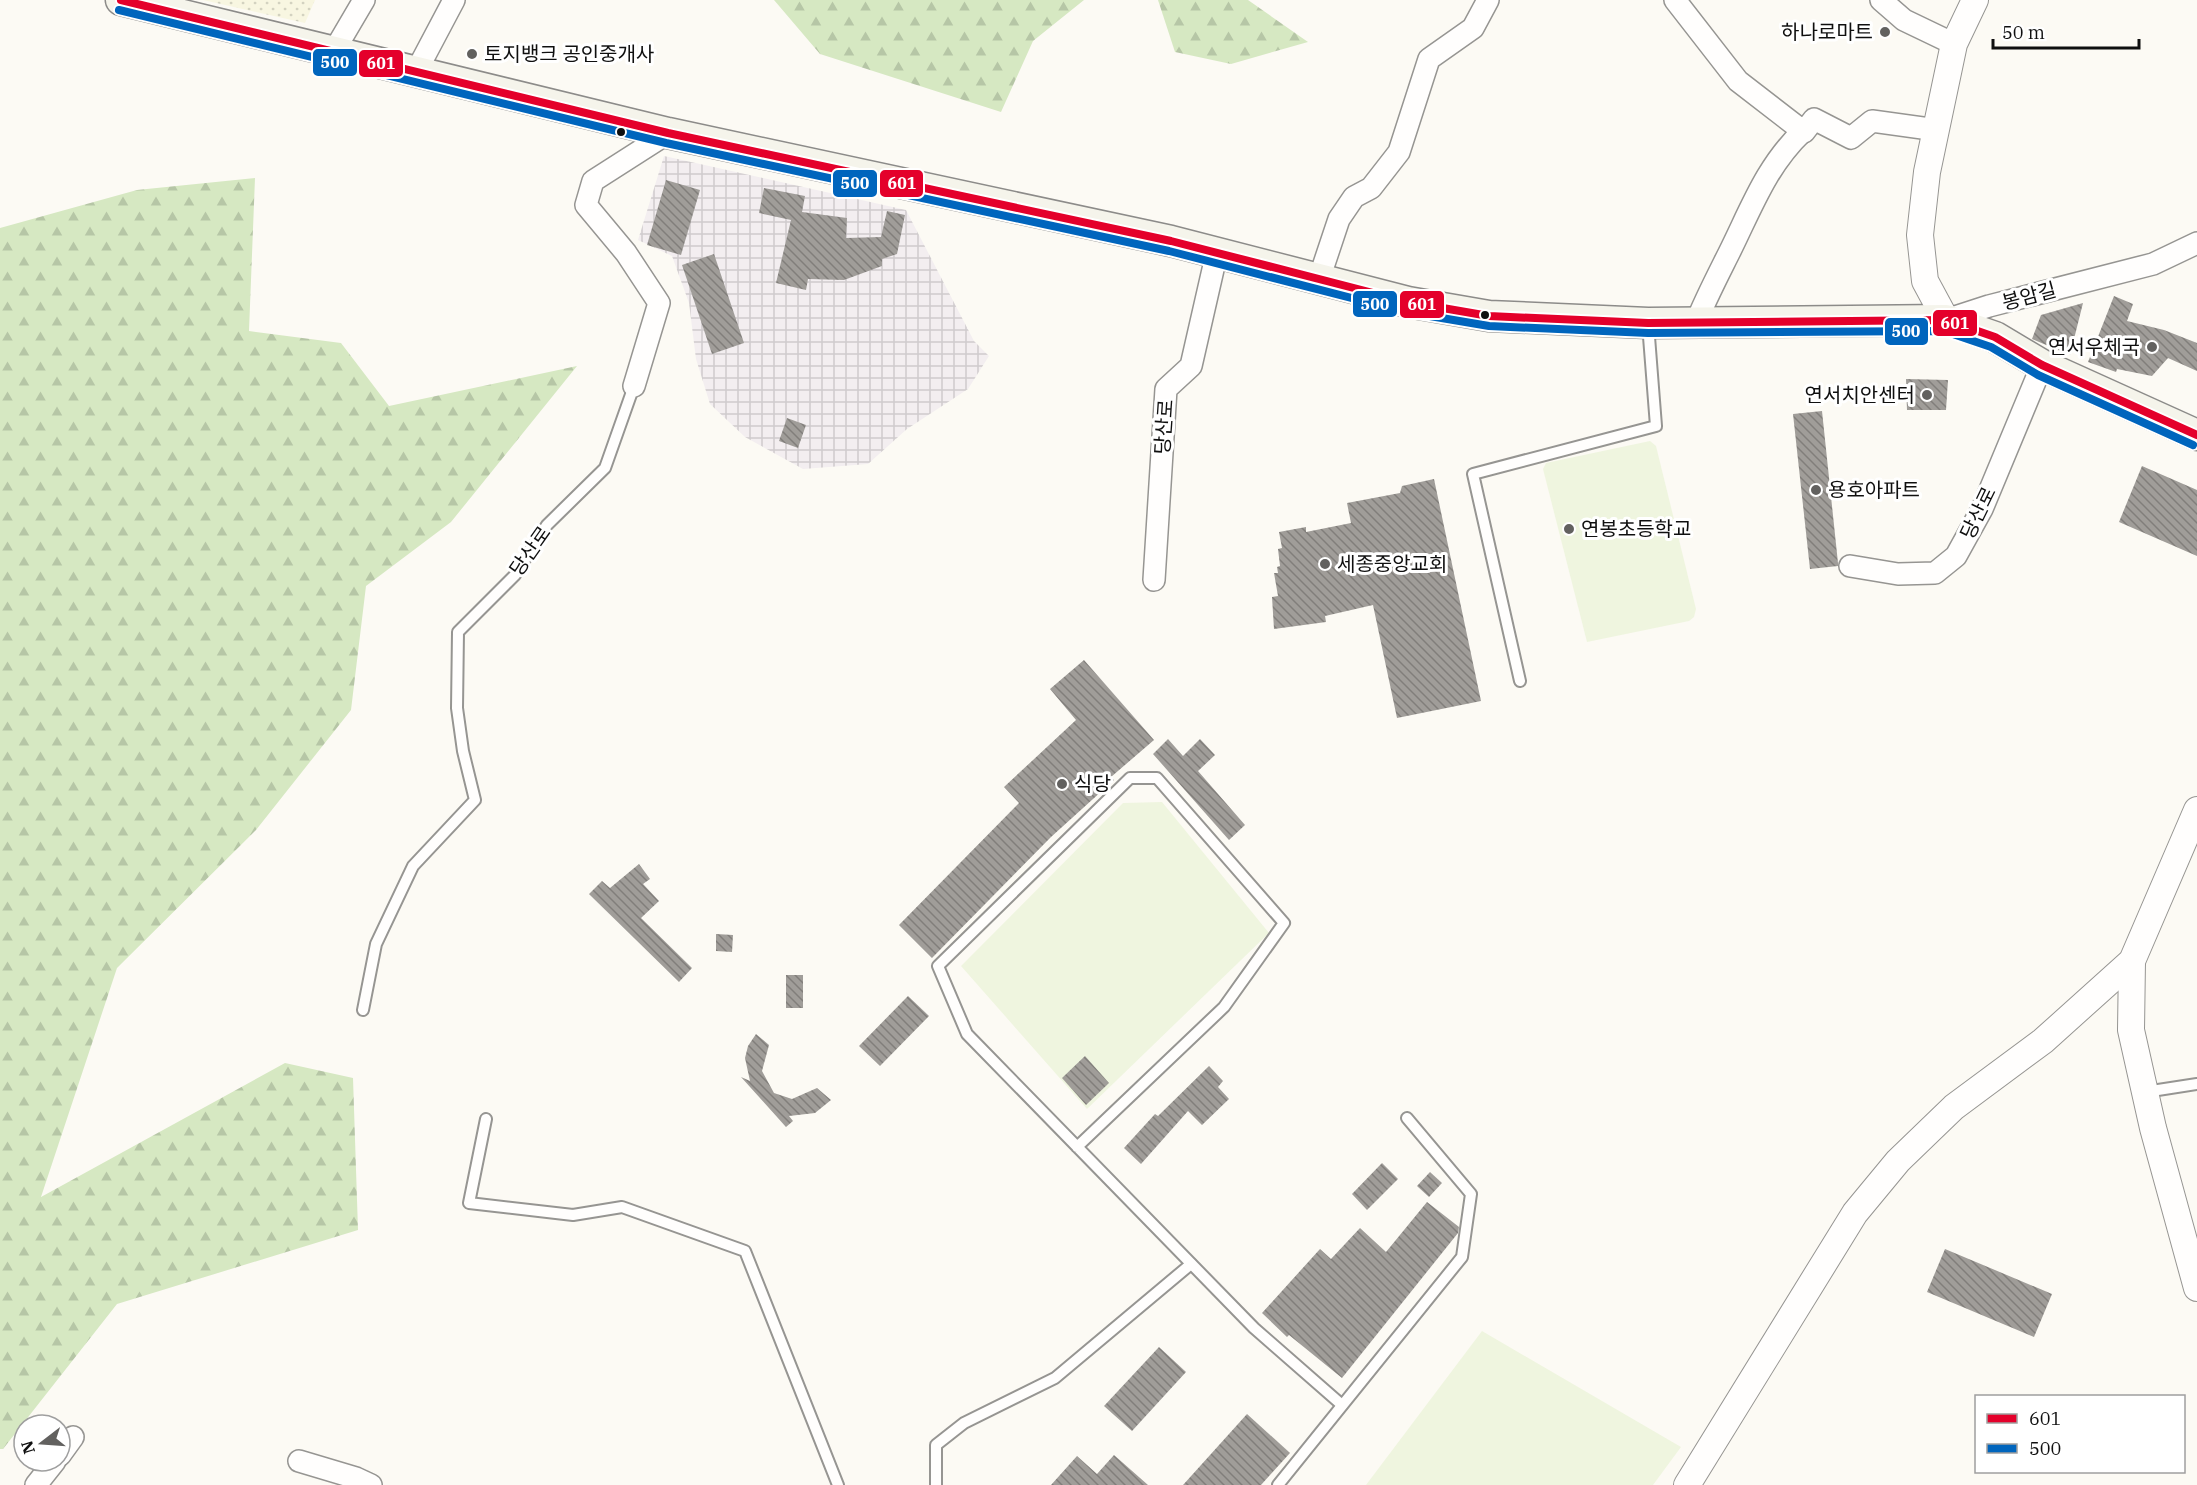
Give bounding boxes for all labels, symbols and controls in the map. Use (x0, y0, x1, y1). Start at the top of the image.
scale bar (1993, 12, 2138, 50)
place label: 하나로마트 (1781, 18, 1873, 45)
text: 50 m (2002, 21, 2045, 44)
marker: 하나로마트 (1878, 25, 1892, 39)
place label: 토지뱅크 공인중개사 (484, 40, 654, 67)
marker: 토지뱅크 공인중개사 (465, 47, 479, 61)
line badge: 500 (312, 48, 358, 77)
line badge: 601 (358, 49, 404, 78)
text: 500 (321, 52, 350, 72)
text: 601 (367, 53, 395, 73)
unlabelled marker (615, 126, 627, 138)
line badge: 500 (832, 169, 878, 198)
line badge: 601 (879, 169, 924, 198)
text: 500 (841, 173, 870, 193)
text: 601 (888, 173, 916, 193)
street label: 봉암길 (1999, 275, 2059, 316)
line badge: 500 (1352, 290, 1398, 318)
line badge: 601 (1399, 290, 1445, 319)
text: 500 (1361, 294, 1390, 314)
text: 601 (1408, 294, 1436, 314)
unlabelled marker (1479, 309, 1491, 321)
line badge: 601 (1932, 309, 1978, 337)
text: 601 (1941, 313, 1969, 333)
line badge: 500 (1884, 317, 1929, 346)
text: 500 (1892, 321, 1921, 341)
place label: 연서우체국 (2048, 333, 2140, 360)
marker: 연서우체국 (2145, 340, 2159, 354)
place label: 연서치안센터 (1805, 381, 1915, 408)
marker: 연서치안센터 (1920, 388, 1934, 402)
street label: 당산로 (1148, 398, 1179, 455)
place label: 용호아파트 (1828, 476, 1920, 503)
street label: 당산로 (1953, 482, 2002, 544)
marker: 용호아파트 (1809, 483, 1823, 497)
place label: 연봉초등학교 (1581, 515, 1691, 542)
street label: 당산로 (503, 520, 556, 581)
marker: 연봉초등학교 (1562, 522, 1576, 536)
place label: 세종중앙교회 (1337, 550, 1447, 577)
marker: 세종중앙교회 (1318, 557, 1332, 571)
place label: 식당 (1074, 770, 1111, 797)
marker: 식당 (1055, 777, 1069, 791)
legend (1975, 1395, 2185, 1473)
text: 601 (2029, 1407, 2061, 1430)
north arrow (12, 1413, 72, 1473)
text: 500 (2029, 1437, 2061, 1460)
text: N (16, 1438, 39, 1456)

